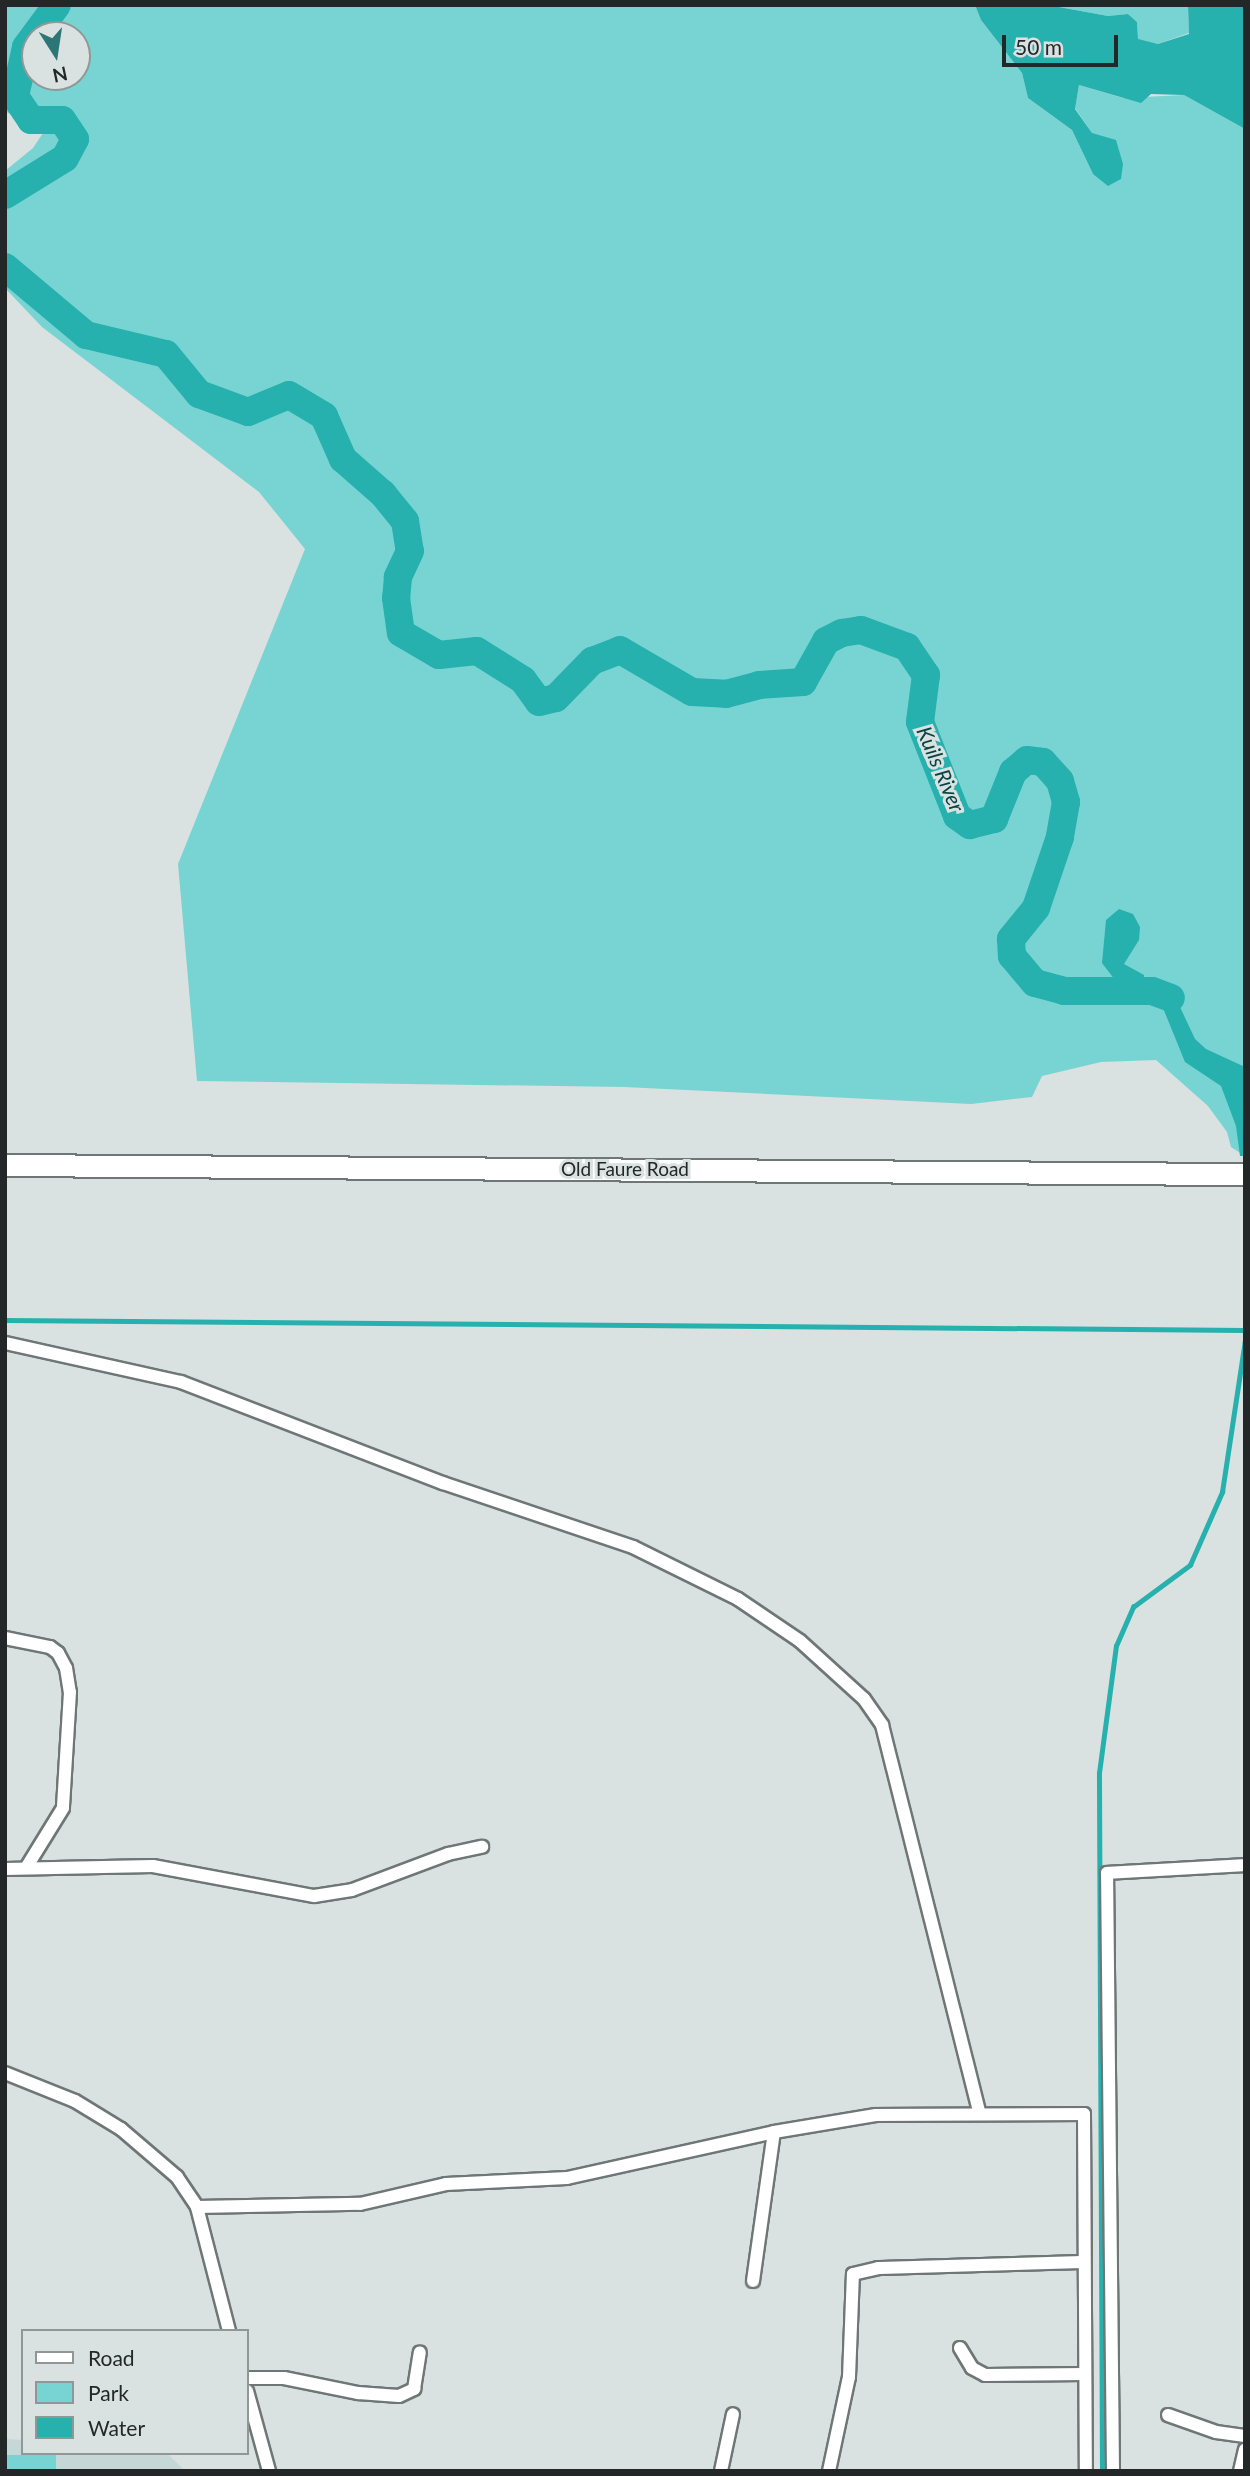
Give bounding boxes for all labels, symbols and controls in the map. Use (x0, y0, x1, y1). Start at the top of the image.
north arrow (21, 21, 91, 91)
scale bar (1005, 21, 1120, 65)
text: 50 m (1015, 34, 1062, 59)
text: N (51, 62, 70, 88)
water label: Kuils River (912, 722, 970, 816)
street label: Old Faure Road (561, 1158, 689, 1180)
legend (21, 2329, 248, 2455)
text: Road (88, 2345, 135, 2370)
text: Park (88, 2380, 129, 2405)
text: Water (88, 2415, 145, 2440)

